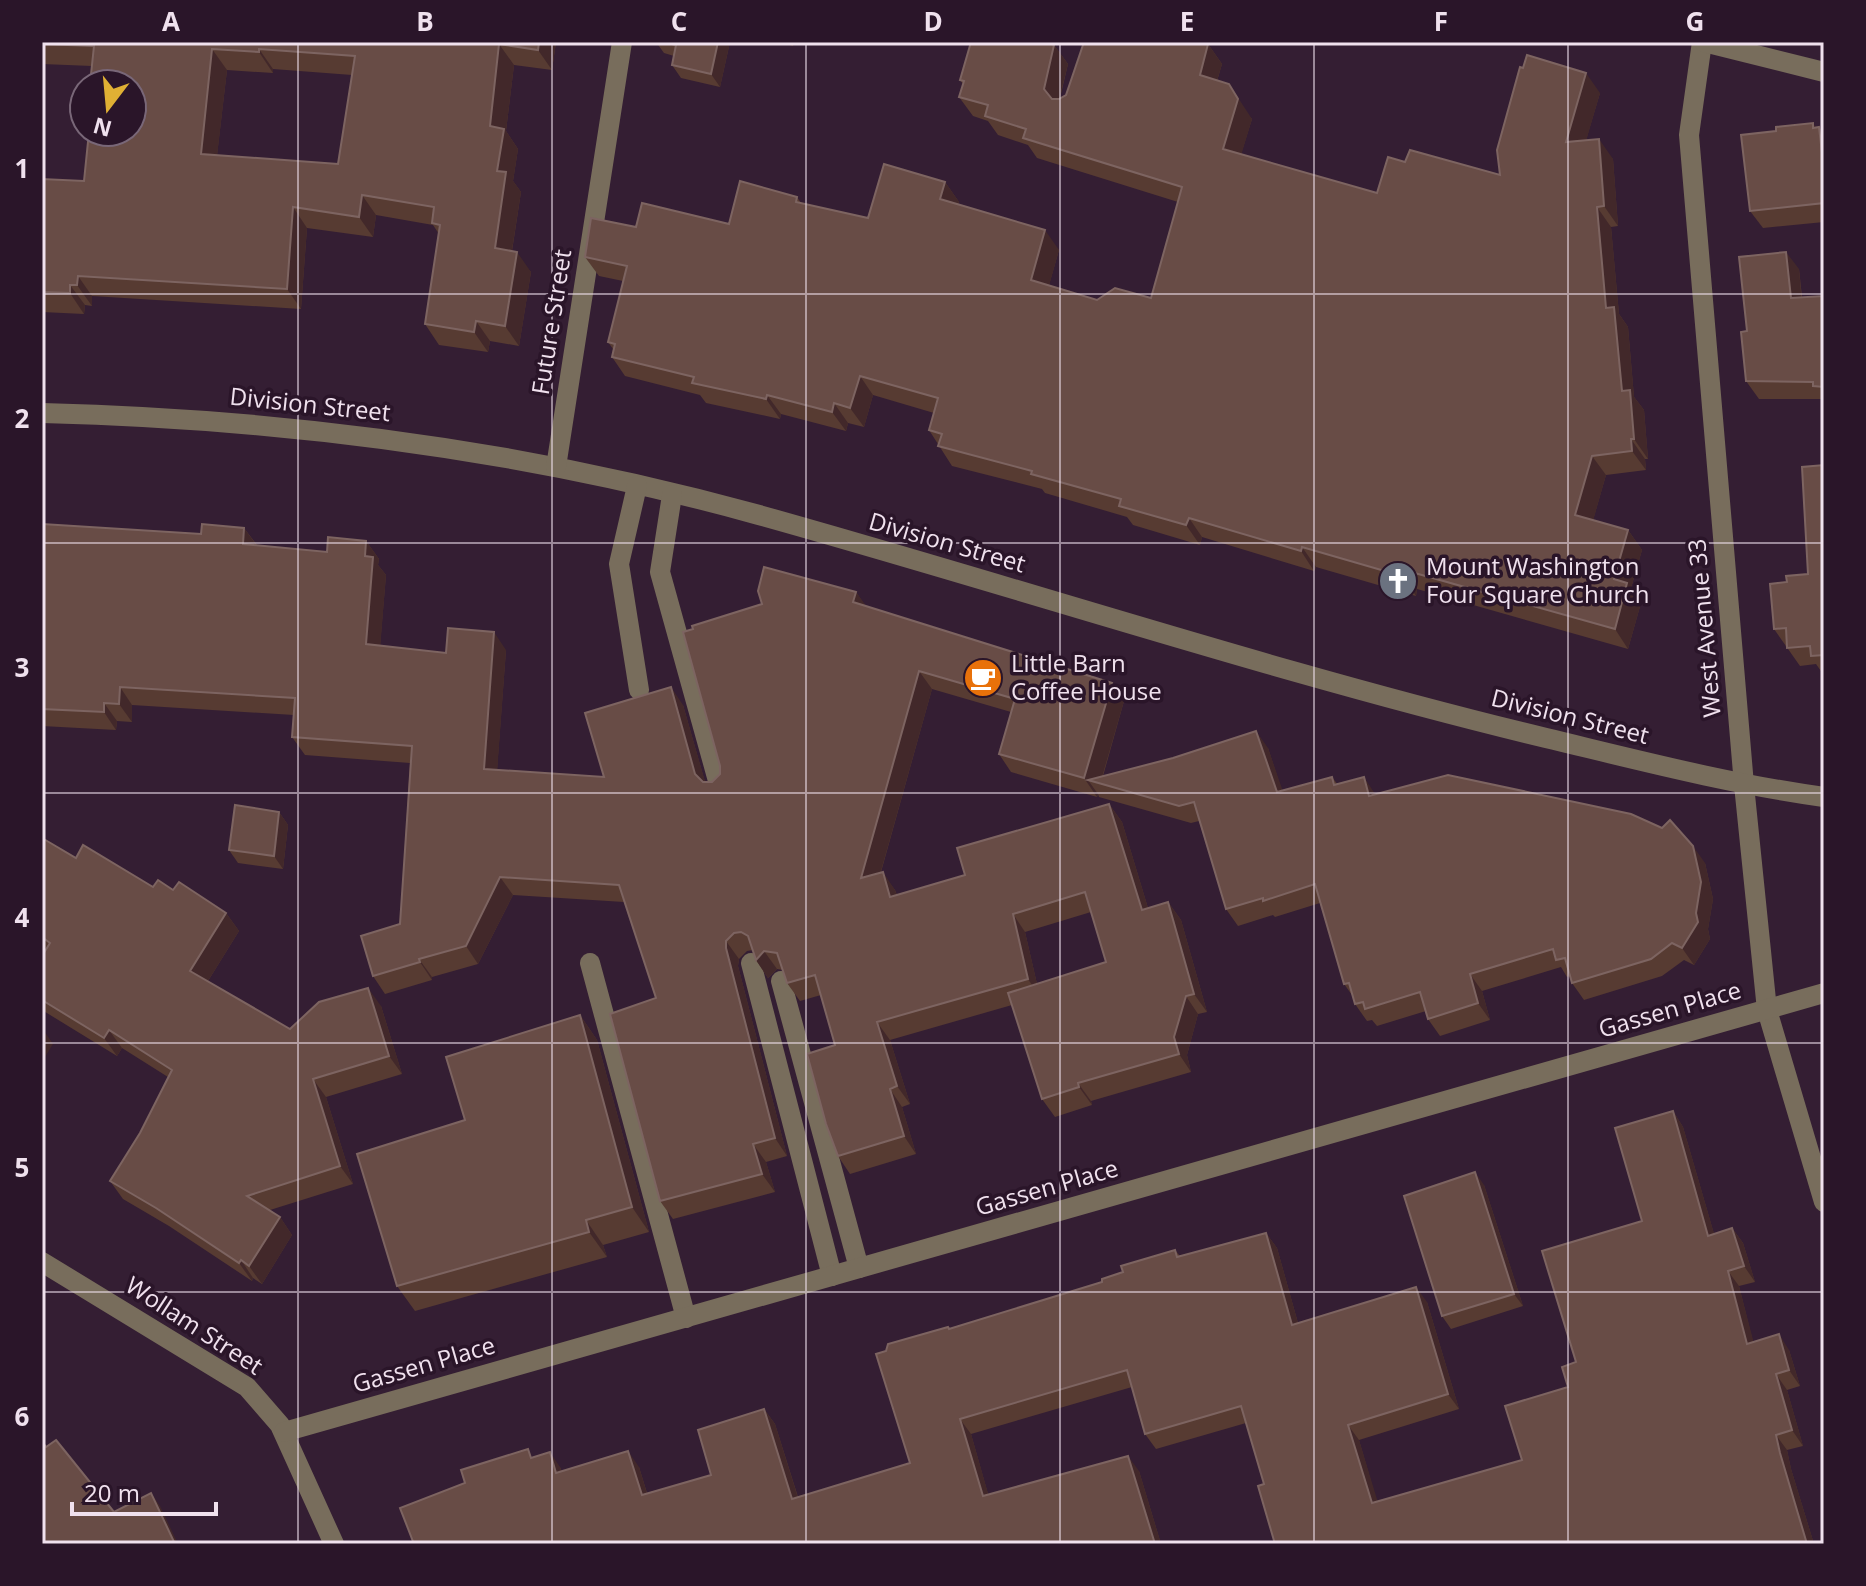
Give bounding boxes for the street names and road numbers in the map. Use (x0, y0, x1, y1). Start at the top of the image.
street label: Future Street (523, 247, 578, 397)
street label: Division Street (228, 379, 392, 428)
street label: Division Street (865, 503, 1030, 580)
street label: West Avenue 33 (1679, 537, 1728, 719)
street label: Division Street (1488, 680, 1653, 751)
street label: Gassen Place (1594, 972, 1745, 1045)
street label: Gassen Place (971, 1150, 1122, 1223)
street label: Wollam Street (120, 1268, 270, 1381)
street label: Gassen Place (348, 1327, 499, 1400)

